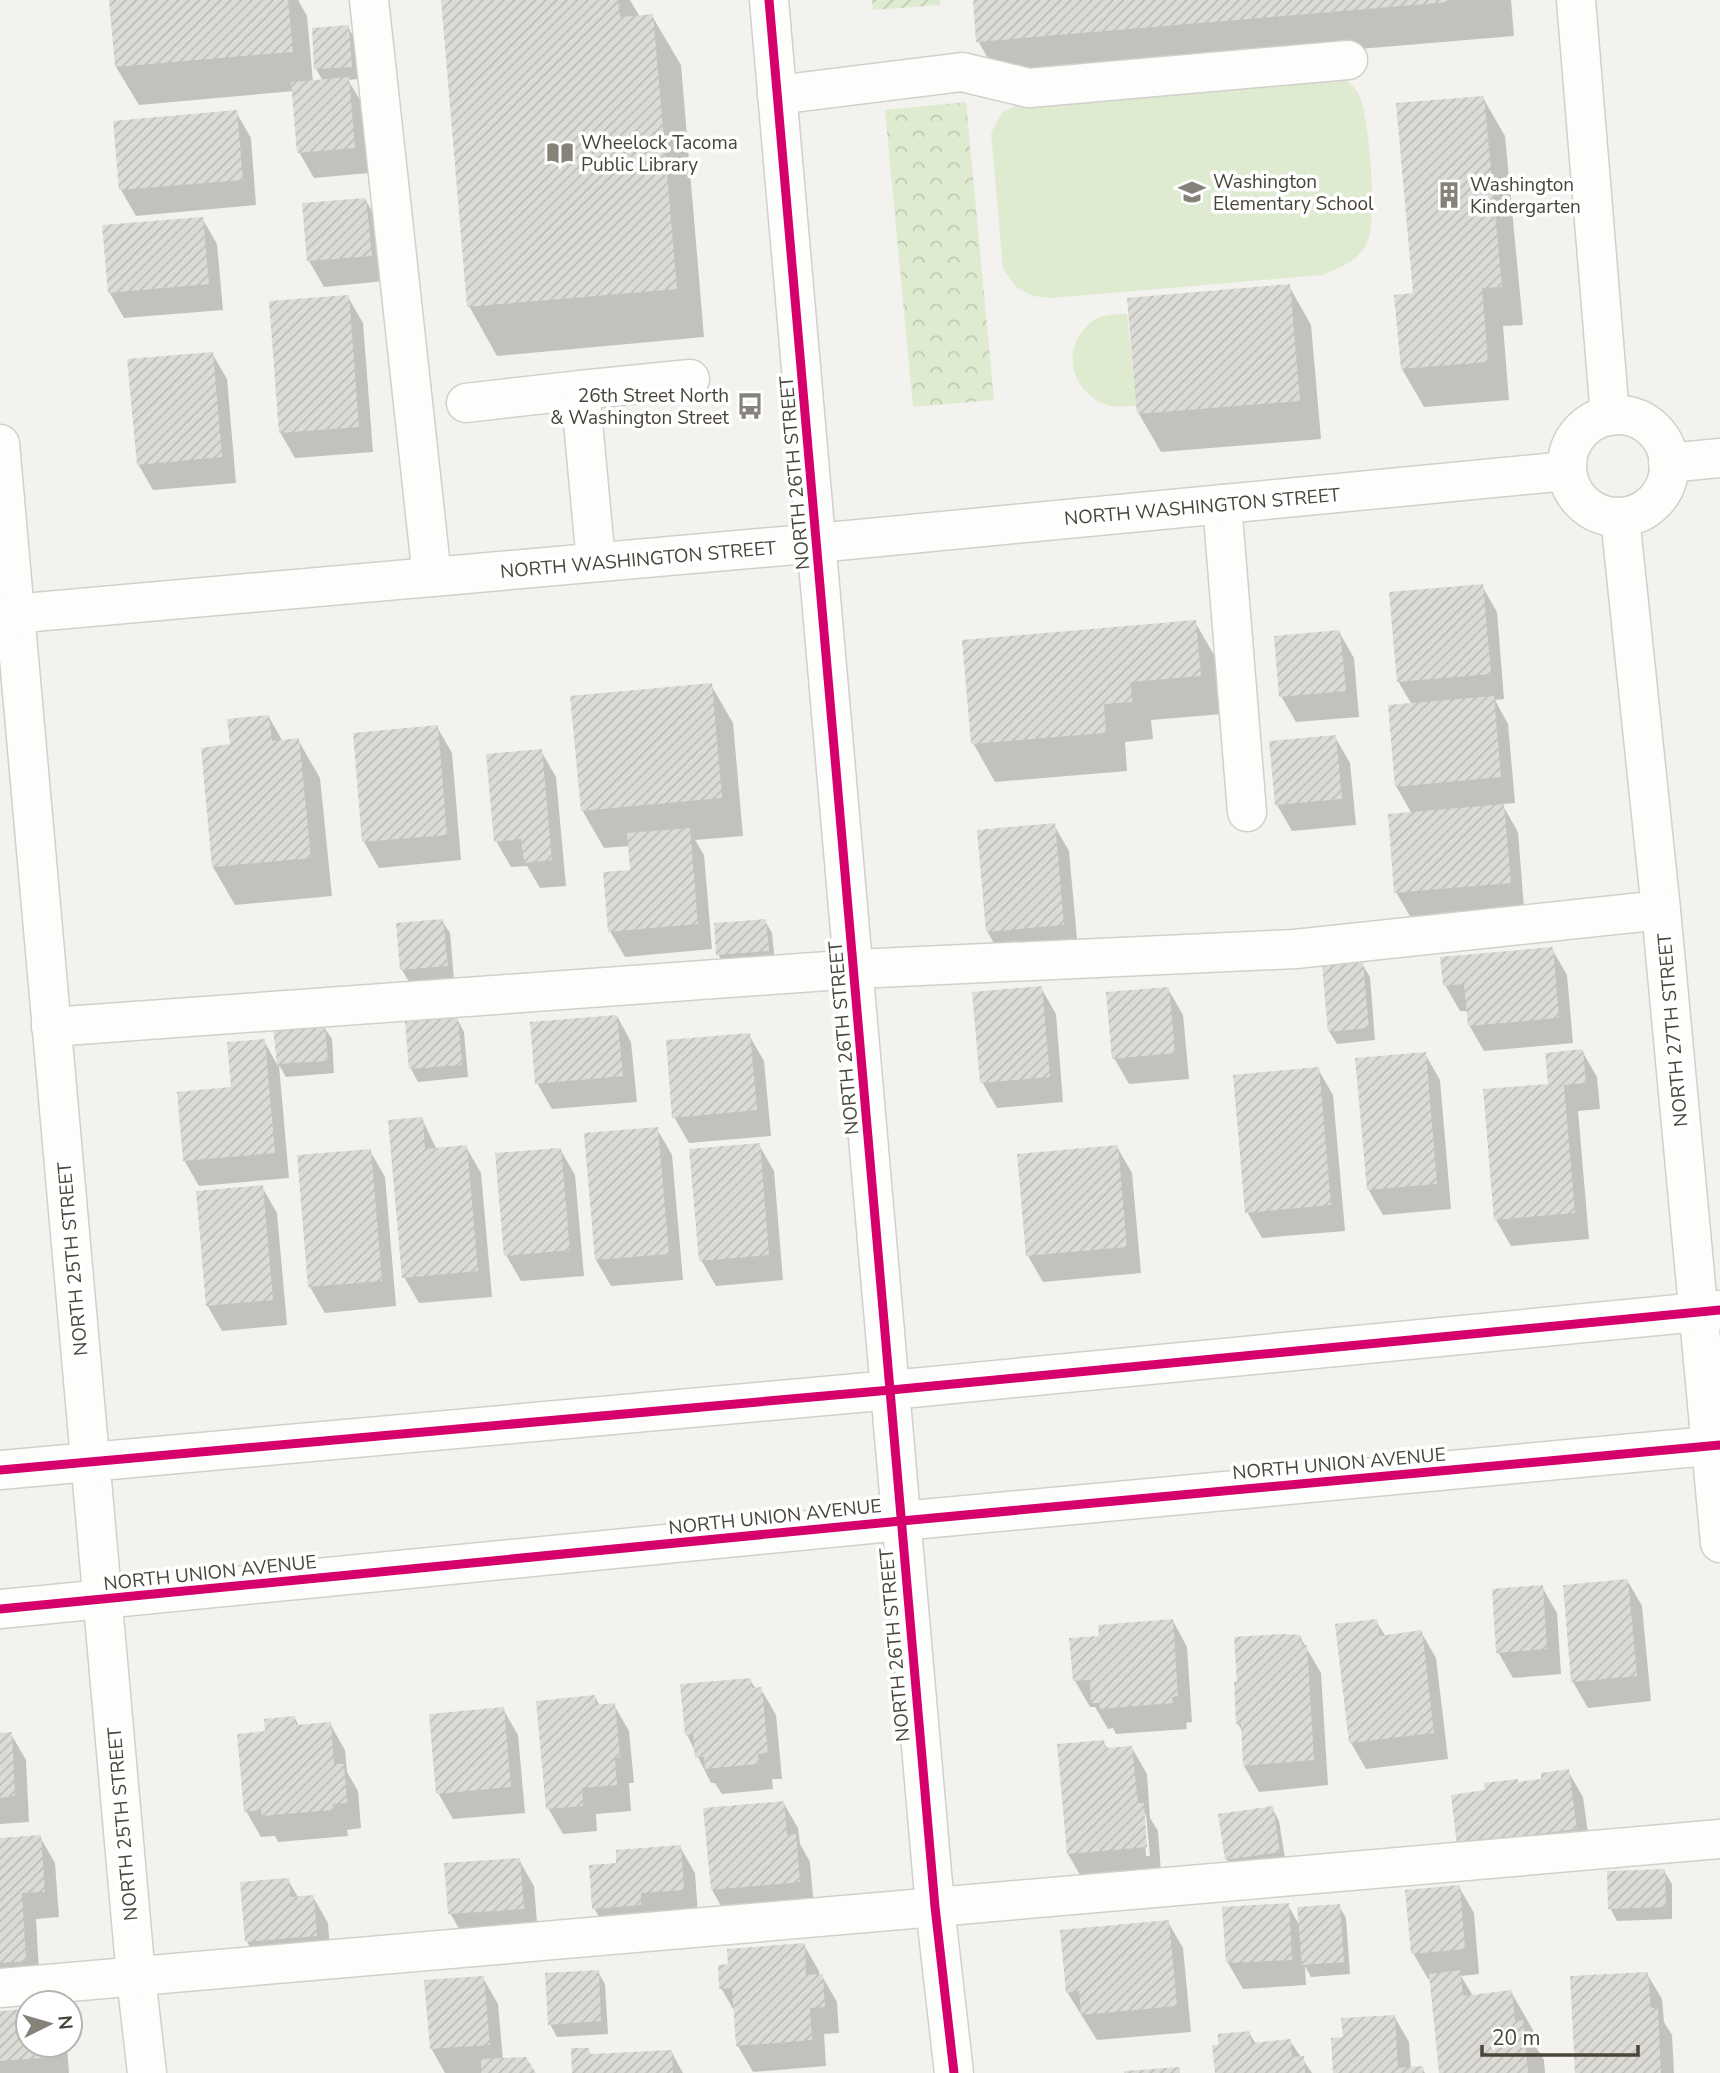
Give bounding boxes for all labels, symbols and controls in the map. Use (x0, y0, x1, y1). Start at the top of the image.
place label: Wheelock Tacoma Public Library (581, 130, 738, 178)
library icon: Wheelock Tacoma Public Library (545, 138, 575, 168)
place label: Washington Elementary School (1213, 169, 1374, 217)
place label: Washington Kindergarten (1470, 172, 1581, 220)
school or university icon: Washington Elementary School (1177, 177, 1207, 207)
building icon: Washington Kindergarten (1434, 180, 1464, 210)
street label: NORTH 26TH STREET (774, 374, 816, 571)
place label: 26th Street North & Washington Street (550, 383, 729, 431)
bus stop icon: 26th Street North & Washington Street (735, 391, 765, 421)
street label: NORTH WASHINGTON STREET (1063, 482, 1342, 532)
street label: NORTH WASHINGTON STREET (499, 535, 778, 585)
street label: NORTH 27TH STREET (1652, 931, 1694, 1128)
street label: NORTH 26TH STREET (823, 939, 865, 1136)
street label: NORTH 25TH STREET (52, 1160, 94, 1357)
street label: NORTH UNION AVENUE (1231, 1442, 1447, 1486)
street label: NORTH UNION AVENUE (667, 1493, 883, 1541)
street label: NORTH 26TH STREET (874, 1546, 916, 1743)
street label: NORTH UNION AVENUE (102, 1549, 318, 1597)
street label: NORTH 25TH STREET (102, 1725, 144, 1922)
north arrow (14, 1989, 84, 2059)
text: N (51, 2014, 79, 2031)
scale bar (1482, 2014, 1638, 2058)
text: 20 m (1492, 2024, 1541, 2052)

